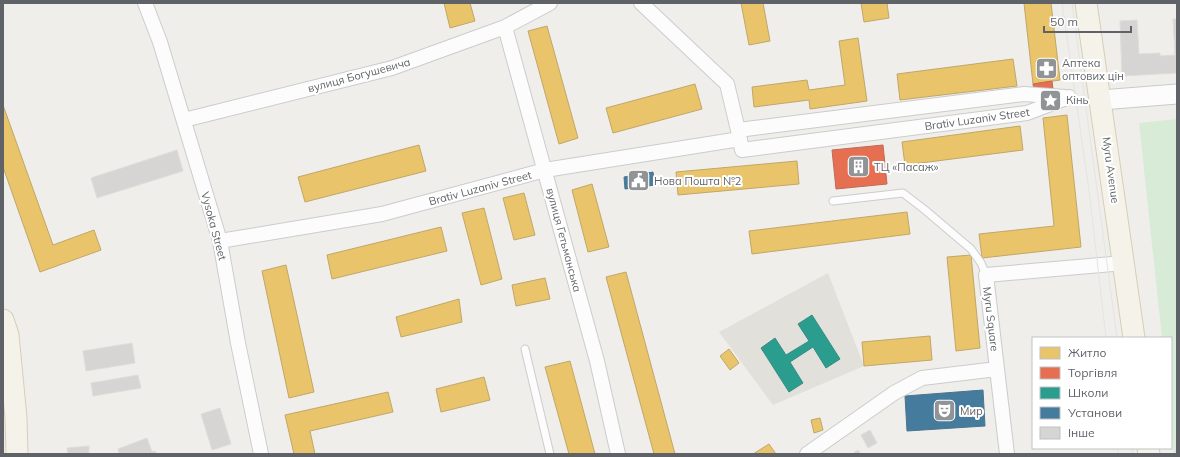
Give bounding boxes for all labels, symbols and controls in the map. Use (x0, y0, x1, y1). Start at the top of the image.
scale bar (1044, 8, 1131, 34)
text: 50 m (1050, 14, 1078, 29)
street label: вулиця Богушевича (306, 55, 412, 95)
pharmacy icon: Аптека оптових цін (1034, 56, 1060, 82)
place label: Аптека оптових цін (1062, 56, 1124, 83)
place icon: Кінь (1037, 87, 1063, 113)
place label: Кінь (1066, 93, 1089, 107)
street label: Brativ Luzaniv Street (924, 105, 1031, 133)
street label: Myru Avenue (1099, 136, 1123, 204)
building icon: ТЦ «Пасаж» (846, 154, 872, 180)
place label: ТЦ «Пасаж» (874, 160, 939, 174)
street label: Brativ Luzaniv Street (427, 167, 533, 208)
public building icon: Нова Пошта №2 (626, 168, 652, 194)
place label: Нова Пошта №2 (654, 174, 742, 188)
street label: вулиця Гетьманська (543, 186, 585, 294)
street label: Vysoka Street (198, 190, 230, 262)
street label: Myru Square (980, 286, 1002, 352)
legend (1032, 337, 1172, 449)
text: Житло (1068, 345, 1107, 360)
text: Торгівля (1068, 365, 1117, 380)
text: Школи (1068, 385, 1108, 400)
theatre icon: Мир (932, 398, 958, 424)
place label: Мир (960, 404, 983, 418)
text: Установи (1067, 405, 1122, 420)
text: Інше (1068, 425, 1095, 440)

